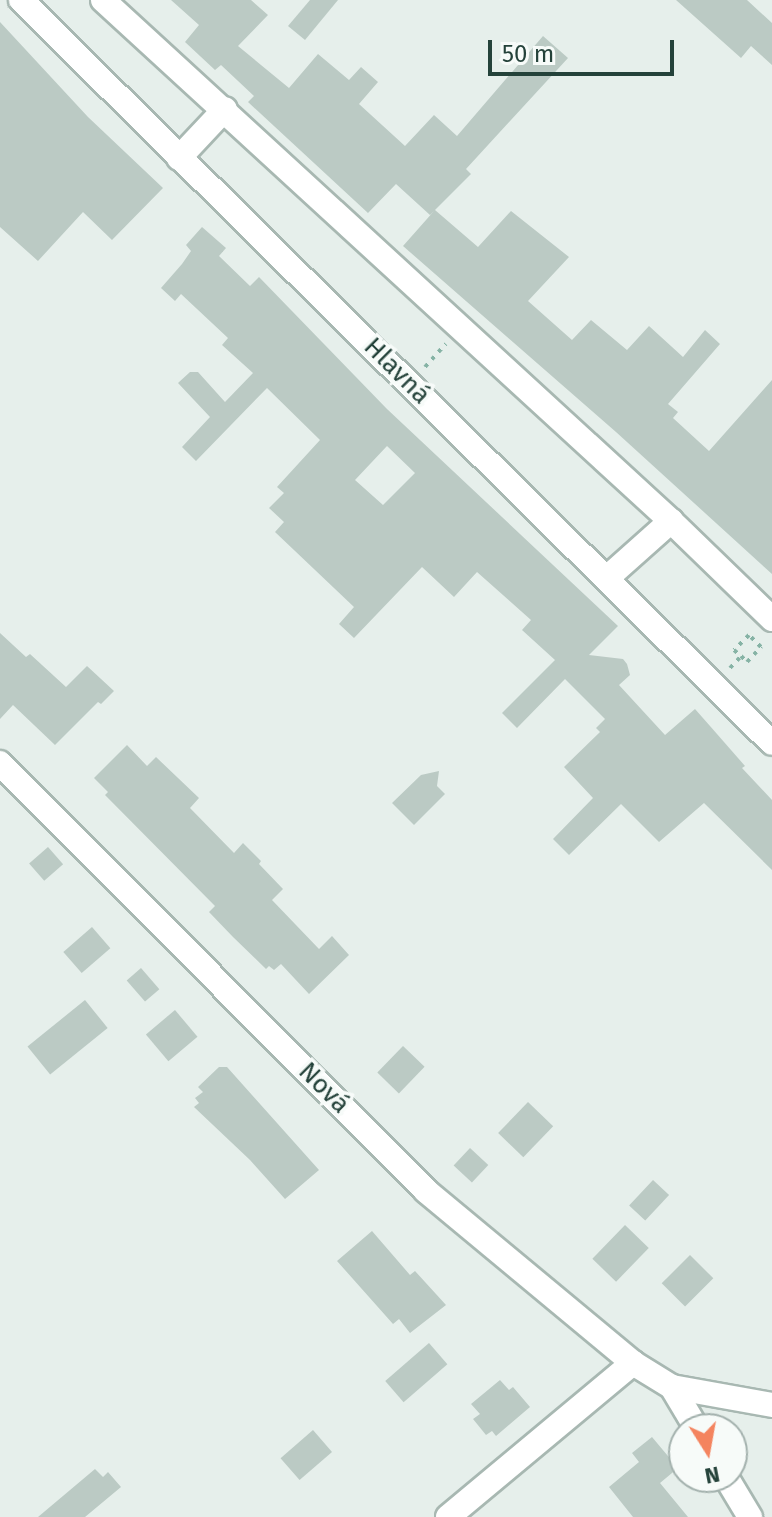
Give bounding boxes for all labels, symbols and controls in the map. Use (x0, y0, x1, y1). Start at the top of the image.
scale bar (492, 24, 678, 74)
text: 50 m (502, 40, 554, 68)
street label: Hlavná (357, 331, 437, 411)
street label: Nová (292, 1056, 356, 1120)
north arrow (668, 1413, 748, 1493)
text: N (703, 1460, 722, 1490)

